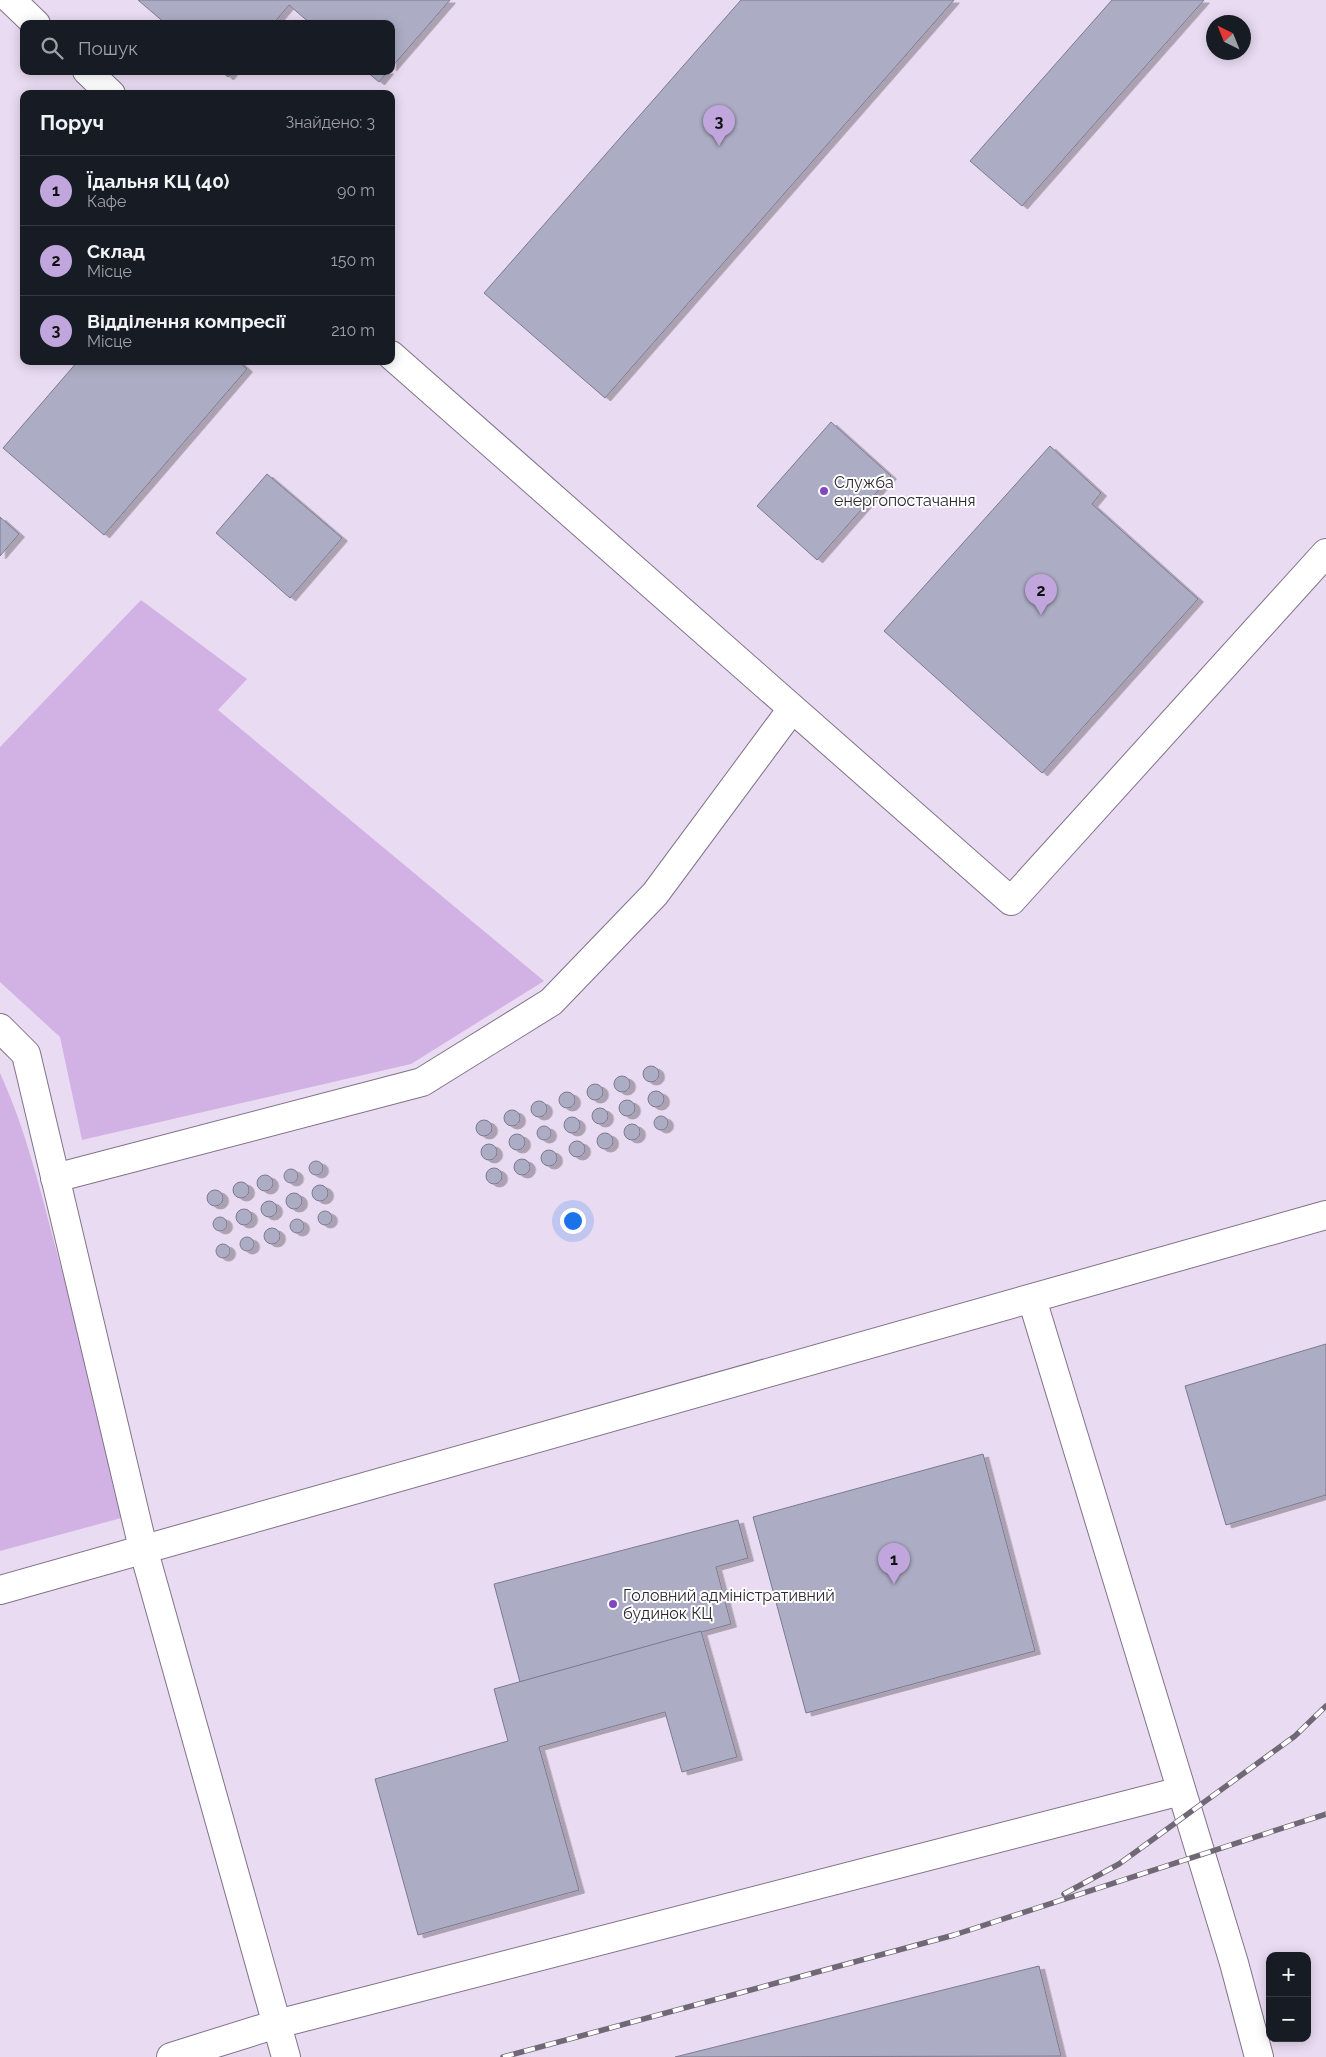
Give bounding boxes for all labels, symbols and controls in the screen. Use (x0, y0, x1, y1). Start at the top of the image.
north arrow (1206, 15, 1251, 60)
search box (20, 20, 395, 75)
icon: search (38, 34, 66, 62)
text: Пошук (78, 37, 138, 59)
pin: 3 (703, 105, 735, 146)
text: Поруч (40, 110, 104, 135)
text: Знайдено: 3 (286, 113, 375, 132)
text: Їдальня КЦ (40) (87, 170, 229, 192)
text: 1 (52, 181, 60, 200)
text: 90 m (337, 181, 375, 200)
text: Кафе (87, 192, 126, 211)
text: Склад (87, 240, 145, 262)
text: 2 (51, 251, 61, 270)
text: 150 m (331, 251, 375, 270)
text: Місце (87, 262, 132, 281)
text: Відділення компресії (87, 310, 285, 332)
text: 3 (52, 321, 60, 340)
text: 210 m (331, 321, 375, 340)
text: Місце (87, 332, 132, 351)
place label: Служба енергопостачання (834, 473, 976, 510)
marker: Служба енергопостачання (818, 485, 830, 497)
pin: 2 (1025, 574, 1057, 615)
your location (560, 1208, 586, 1234)
pin: 1 (878, 1543, 910, 1584)
place label: Головний адміністративний будинок КЦ (623, 1586, 835, 1623)
marker: Головний адміністративний будинок КЦ (607, 1598, 619, 1610)
map controls (1266, 1952, 1311, 2042)
button: + (1266, 1952, 1311, 1997)
button: − (1266, 1997, 1311, 2042)

